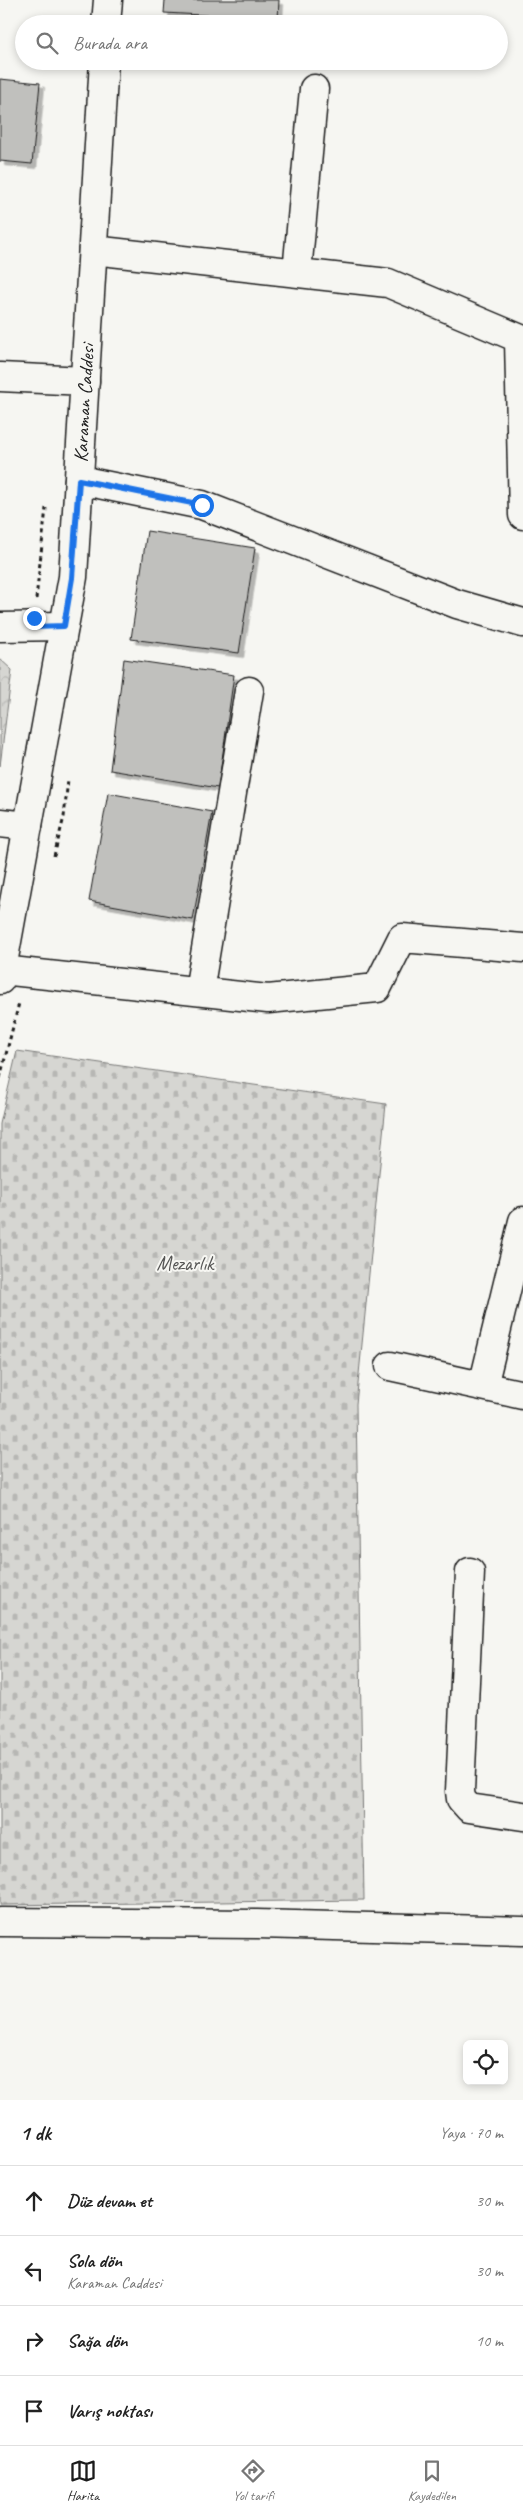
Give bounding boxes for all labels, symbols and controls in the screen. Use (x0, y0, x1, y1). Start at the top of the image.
search box (15, 15, 508, 70)
icon: search (33, 29, 61, 57)
text: Burada ara (73, 31, 147, 55)
street label: Karaman Caddesi (68, 341, 100, 463)
route start (191, 494, 214, 517)
route end (23, 607, 46, 630)
park label: Mezarlık (157, 1251, 215, 1276)
map controls (463, 2040, 508, 2085)
button: locate (463, 2040, 508, 2085)
text: 1 dk (20, 2120, 51, 2146)
text: Yaya · 70 m (440, 2123, 503, 2143)
icon: ahead (20, 2187, 48, 2215)
text: Düz devam et (67, 2189, 152, 2213)
text: 30 m (476, 2191, 503, 2211)
text: Sola dön (67, 2249, 122, 2273)
icon: left (20, 2257, 48, 2285)
text: 30 m (476, 2261, 503, 2281)
text: Karaman Caddesi (67, 2273, 162, 2293)
icon: right (20, 2327, 48, 2355)
text: Sağa dön (67, 2329, 128, 2353)
text: 10 m (476, 2331, 503, 2351)
icon: arrive (20, 2397, 48, 2425)
text: Varış noktası (67, 2399, 152, 2423)
tab: Harita (67, 2457, 99, 2504)
tab: Yol tarifi (233, 2457, 274, 2504)
tab: Kaydedilen (408, 2457, 456, 2504)

